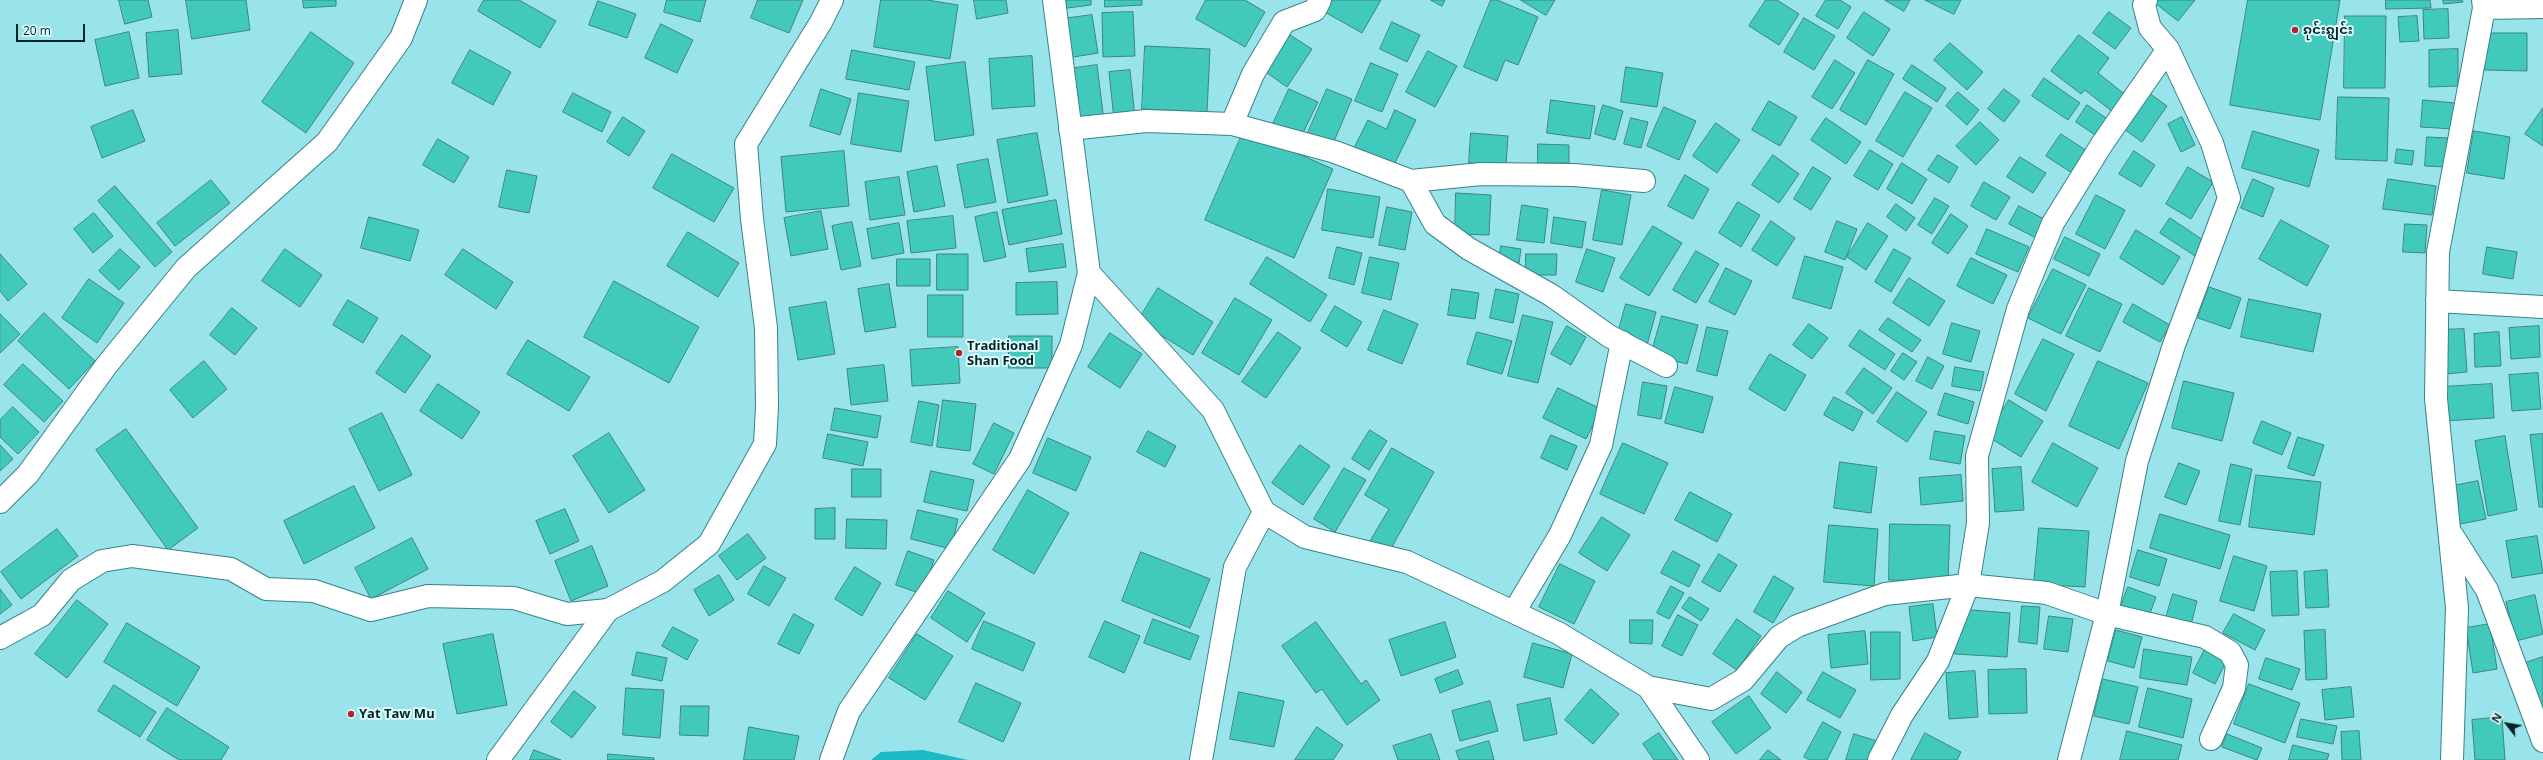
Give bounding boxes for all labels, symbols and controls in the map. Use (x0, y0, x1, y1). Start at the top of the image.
scale bar (18, 16, 87, 42)
text: 20 m (23, 22, 51, 39)
place label: ၵုင်းၵျွင်း (2303, 22, 2353, 38)
marker: ၵုင်းၵျွင်း (2290, 25, 2300, 35)
place label: Traditional Shan Food (967, 338, 1038, 369)
marker: Traditional Shan Food (954, 348, 964, 358)
north arrow (2487, 704, 2527, 744)
place label: Yat Taw Mu (359, 706, 435, 722)
marker: Yat Taw Mu (346, 709, 356, 719)
text: N (2488, 710, 2505, 725)

